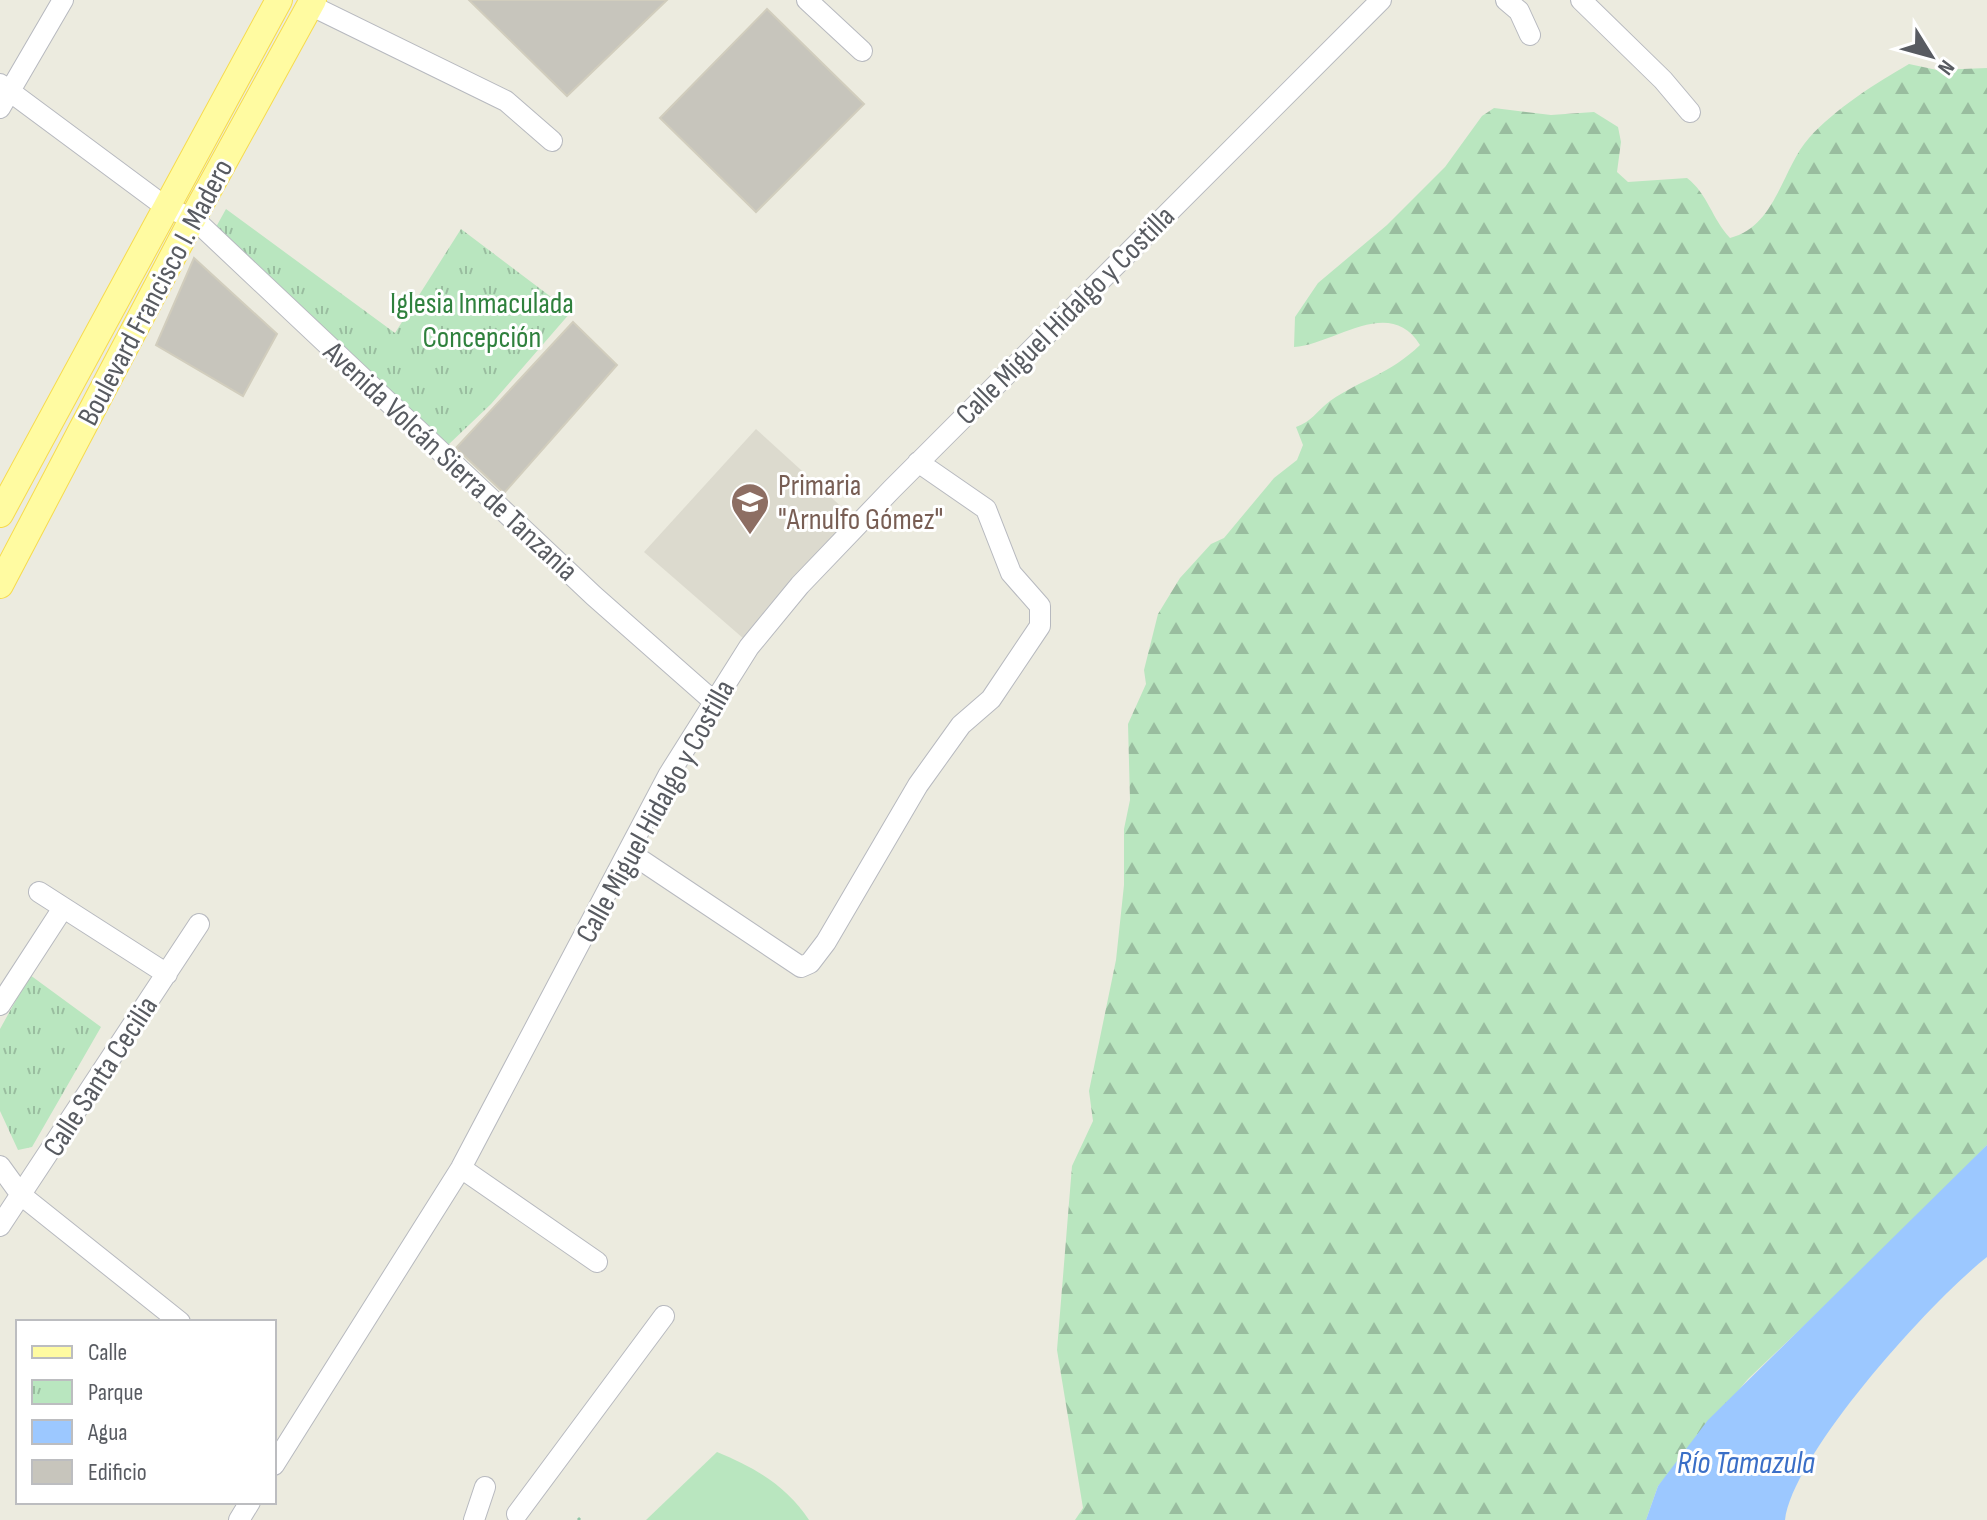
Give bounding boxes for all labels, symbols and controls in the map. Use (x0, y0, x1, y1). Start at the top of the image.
north arrow (1891, 16, 1971, 96)
text: N (1931, 54, 1960, 80)
street label: Boulevard Francisco I. Madero (70, 153, 241, 432)
street label: Calle Miguel Hidalgo y Costilla (949, 199, 1183, 433)
park label: Iglesia Inmaculada Concepción (390, 286, 574, 356)
street label: Avenida Volcán Sierra de Tanzania (315, 334, 585, 589)
place label: Primaria "Arnulfo Gómez" (778, 468, 943, 538)
school or university icon: Primaria "Arnulfo Gómez" (729, 481, 771, 536)
street label: Calle Miguel Hidalgo y Costilla (569, 674, 743, 949)
street label: Calle Santa Cecilia (36, 990, 166, 1163)
legend (16, 1320, 276, 1504)
text: Calle (88, 1338, 127, 1367)
text: Parque (88, 1378, 143, 1407)
text: Agua (87, 1418, 127, 1447)
water label: Río Tamazula (1677, 1444, 1815, 1483)
text: Edificio (88, 1458, 147, 1487)

